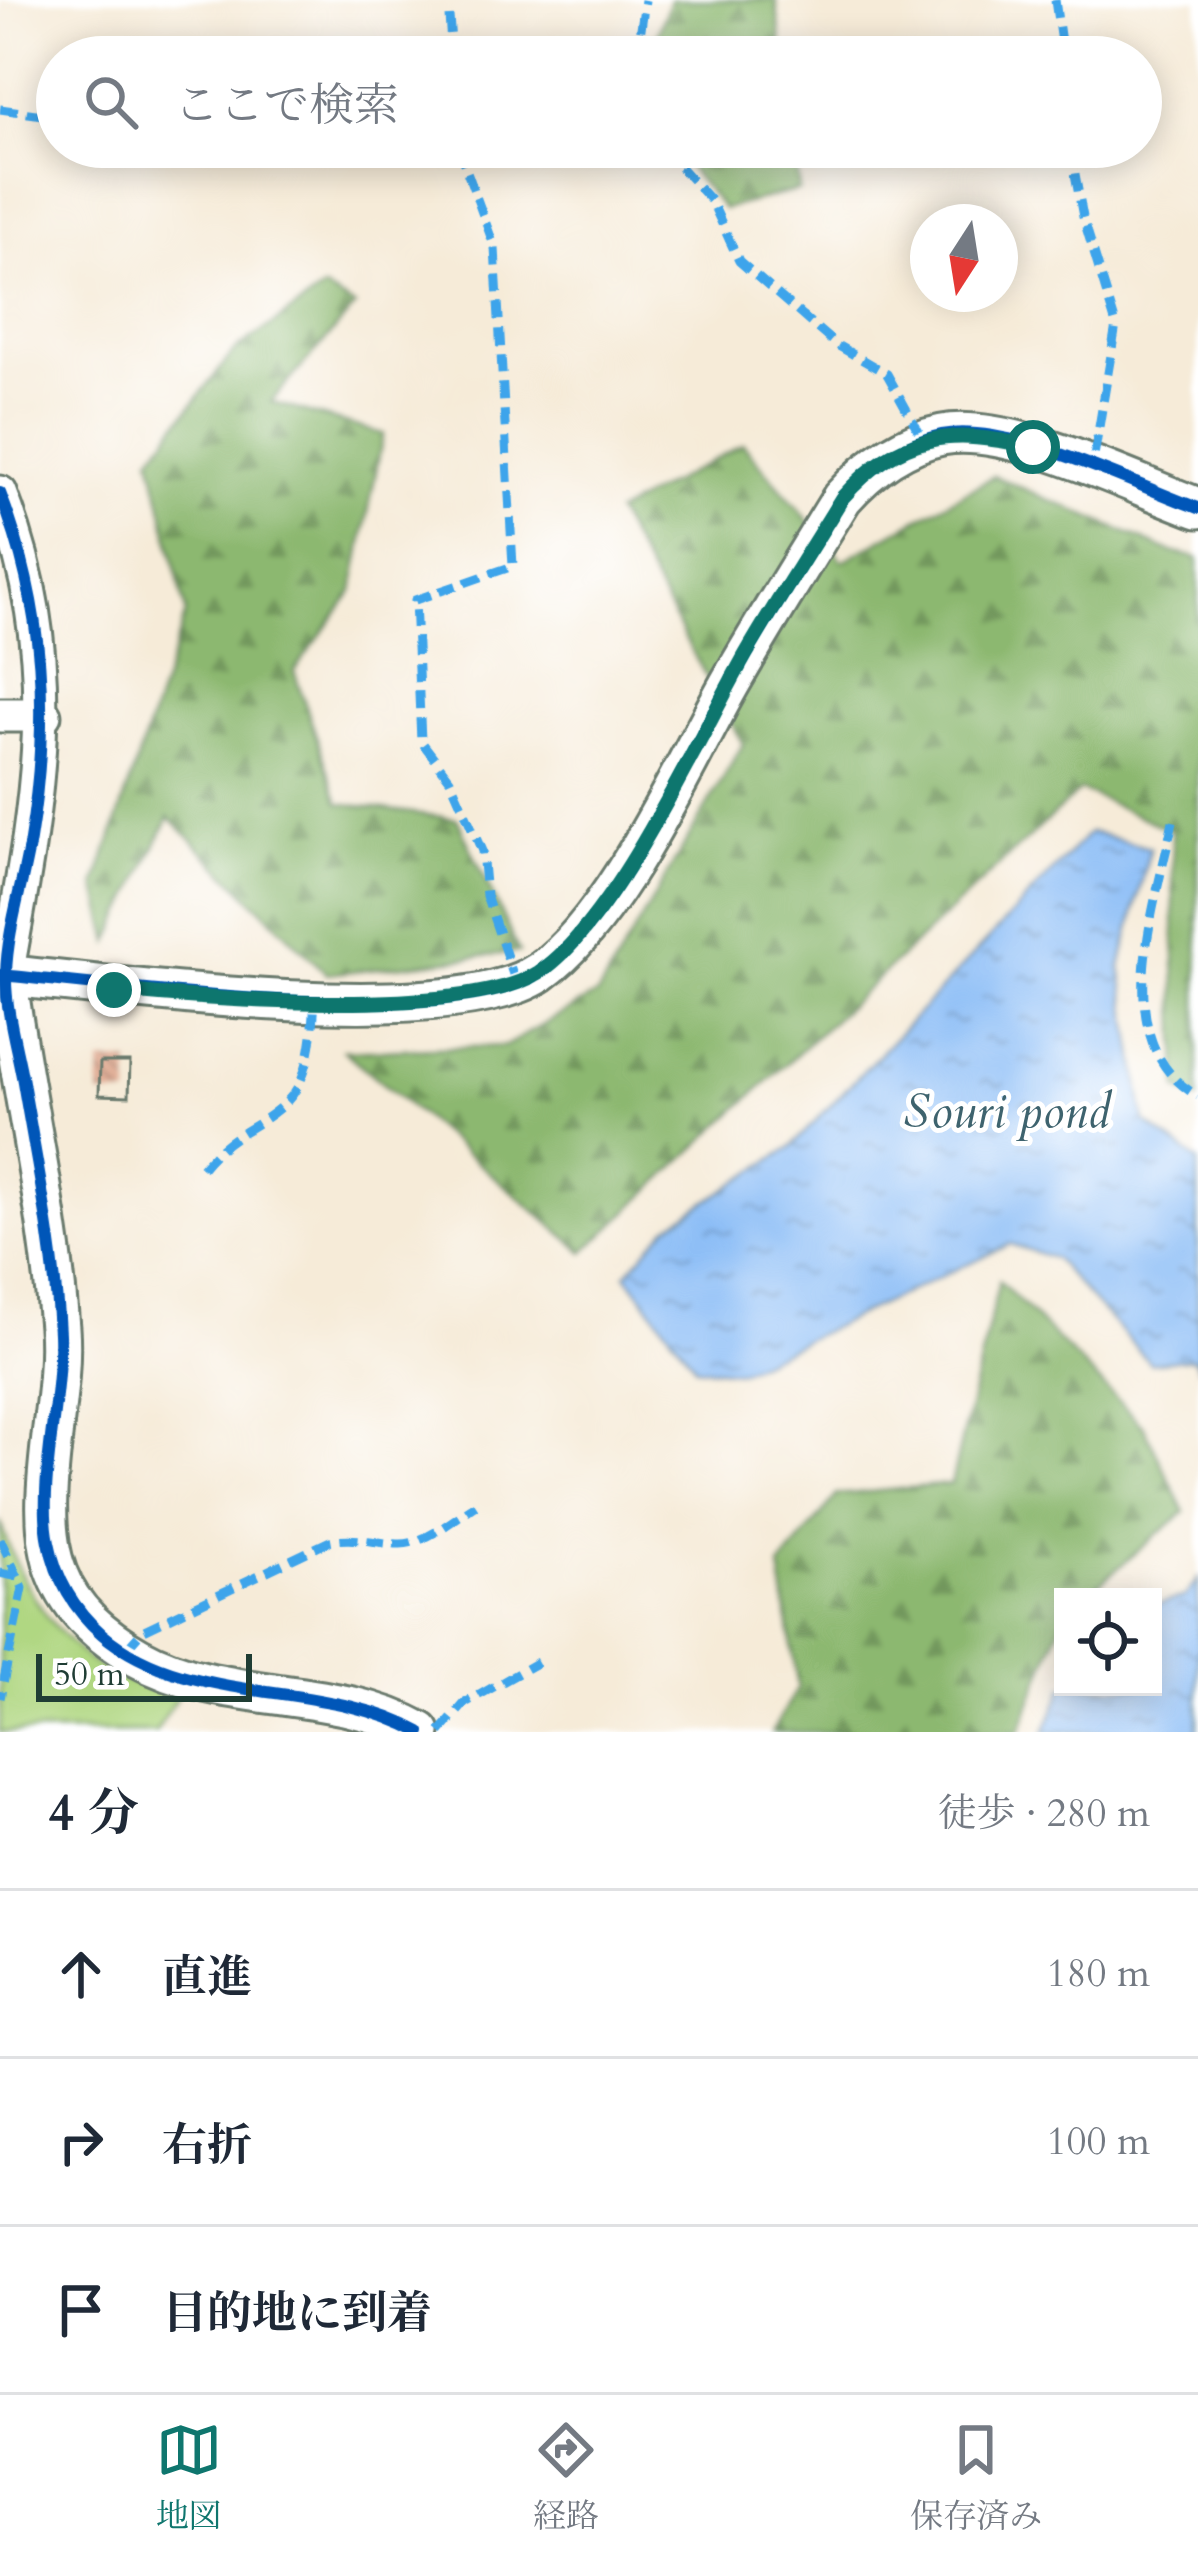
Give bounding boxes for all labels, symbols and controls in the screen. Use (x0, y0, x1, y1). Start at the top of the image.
search box (36, 36, 1162, 168)
icon: search (78, 69, 144, 135)
text: ここで検索 (174, 75, 399, 136)
north arrow (910, 204, 1018, 312)
route start (1006, 420, 1060, 474)
route end (87, 963, 141, 1017)
water label: Souri pond (904, 1079, 1112, 1144)
map controls (1054, 1588, 1162, 1696)
button: locate (1054, 1588, 1162, 1696)
scale bar (36, 1648, 252, 1701)
text: 50 m (54, 1652, 125, 1697)
text: 4 分 (48, 1779, 139, 1849)
text: 徒歩 · 280 m (938, 1787, 1150, 1840)
icon: ahead (48, 1941, 114, 2007)
text: 直進 (162, 1947, 252, 2008)
text: 180 m (1047, 1947, 1150, 2000)
icon: right (48, 2109, 114, 2175)
text: 右折 (162, 2115, 252, 2176)
text: 100 m (1047, 2115, 1150, 2168)
icon: arrive (48, 2277, 114, 2343)
text: 目的地に到着 (162, 2283, 432, 2344)
tab: 地図 (156, 2417, 222, 2539)
tab: 経路 (533, 2417, 599, 2539)
tab: 保存済み (910, 2417, 1042, 2539)

